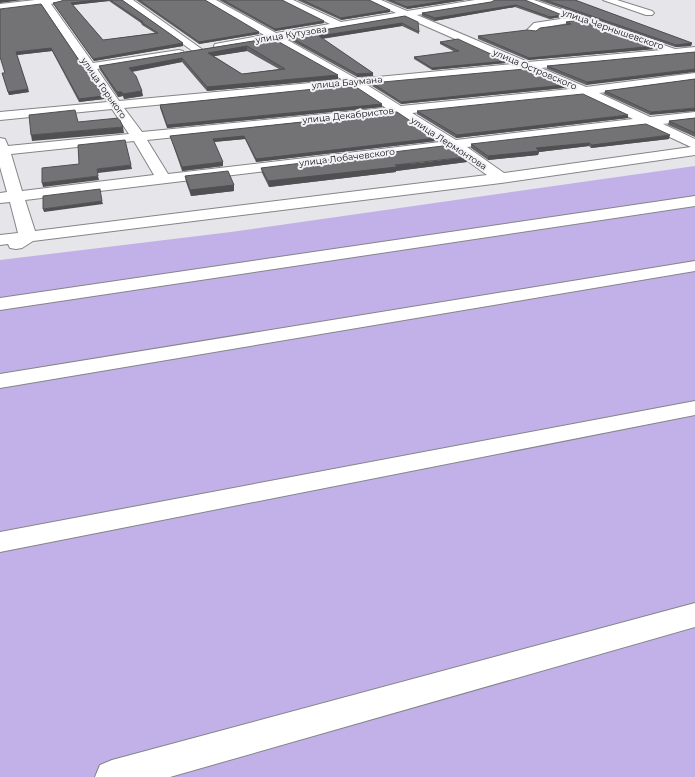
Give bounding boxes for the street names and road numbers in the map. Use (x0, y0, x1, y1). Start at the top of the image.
street label: улица Чернышевского (560, 6, 666, 52)
street label: улица Кутузова (254, 23, 327, 45)
street label: улица Островского (490, 46, 579, 92)
street label: улица Горького (78, 55, 129, 121)
street label: улица Баумана (310, 73, 383, 91)
street label: улица Декабристов (301, 105, 394, 125)
street label: улица Лермонтова (408, 114, 489, 172)
street label: улица Лобачевского (297, 146, 396, 168)

